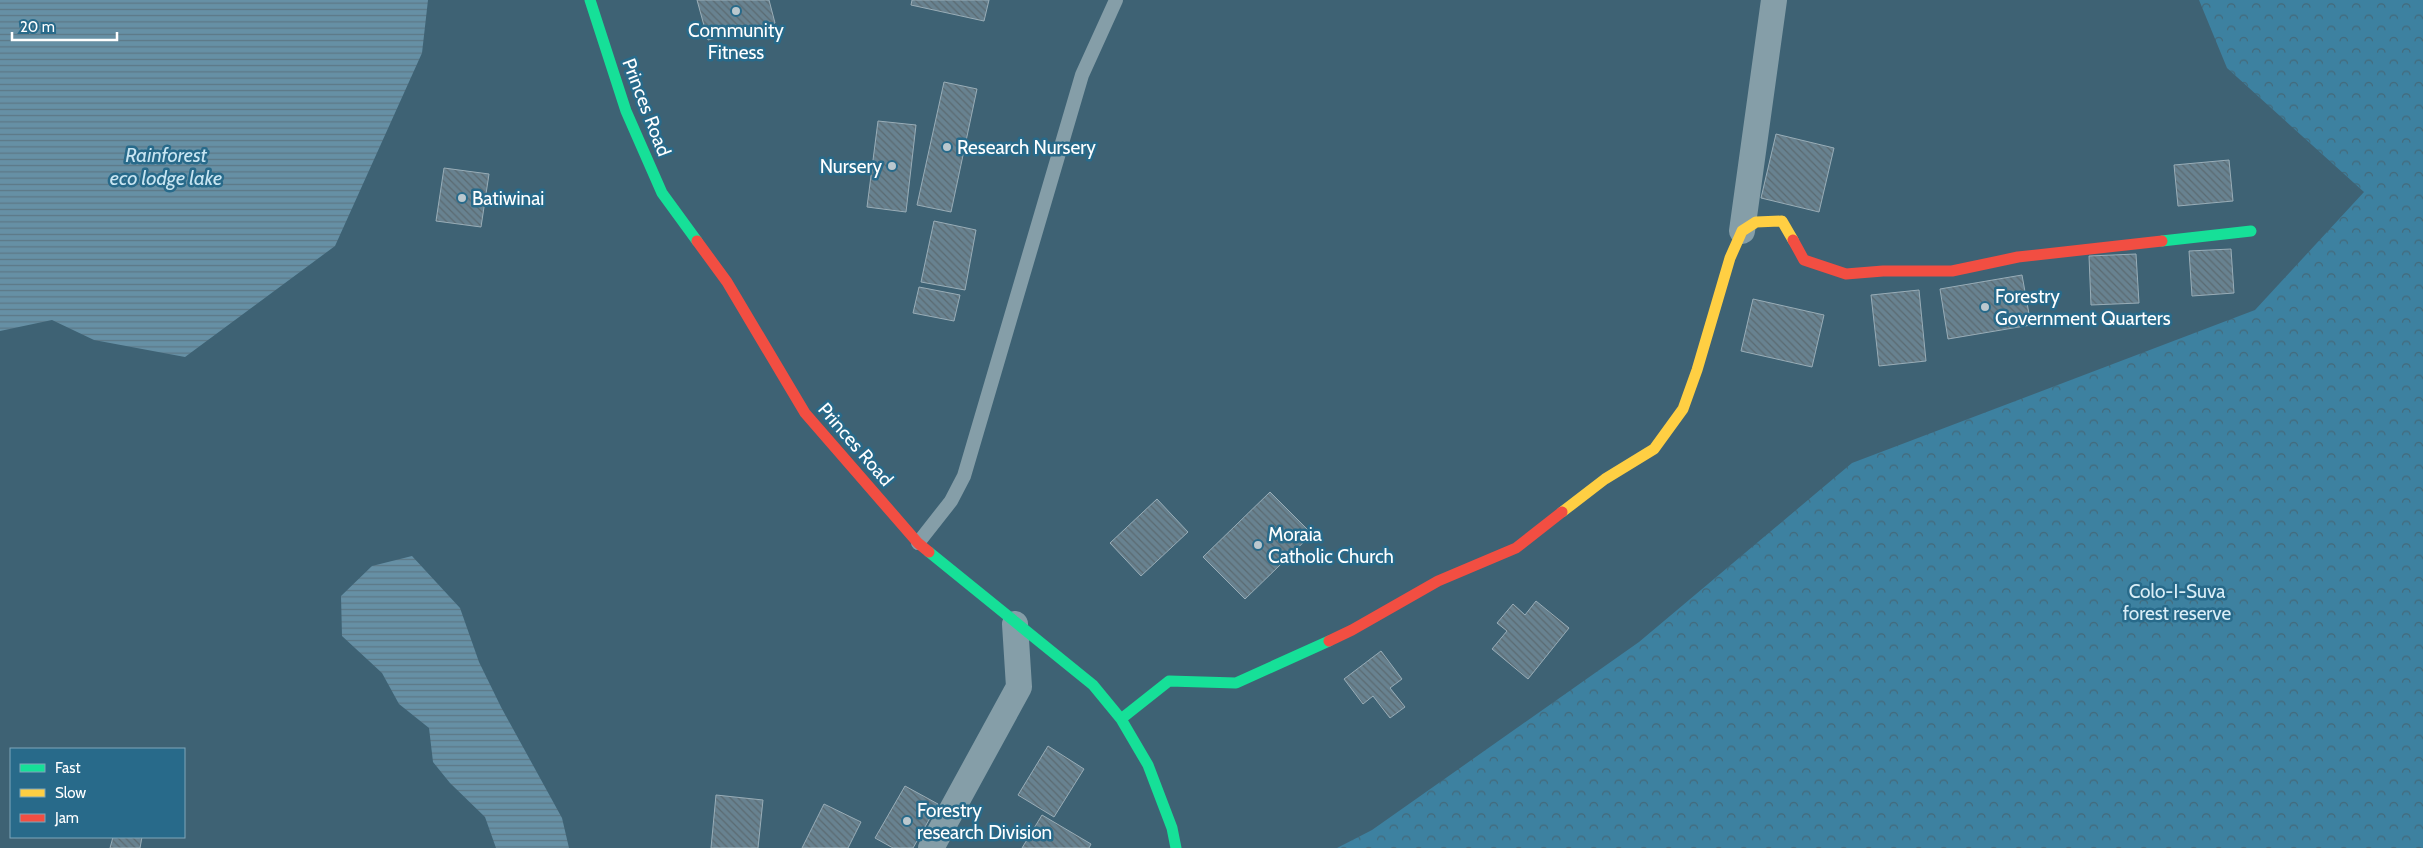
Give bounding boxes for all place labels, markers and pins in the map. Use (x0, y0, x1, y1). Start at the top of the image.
marker: Community Fitness (730, 5, 742, 17)
place label: Community Fitness (688, 19, 784, 64)
place label: Research Nursery (957, 136, 1096, 159)
marker: Research Nursery (941, 141, 953, 153)
place label: Nursery (820, 155, 882, 178)
marker: Nursery (886, 160, 898, 172)
place label: Batiwinai (472, 187, 544, 210)
marker: Batiwinai (456, 192, 468, 204)
place label: Forestry Government Quarters (1995, 285, 2171, 330)
marker: Forestry Government Quarters (1979, 301, 1991, 313)
place label: Moraia Catholic Church (1268, 523, 1394, 568)
marker: Moraia Catholic Church (1252, 539, 1264, 551)
place label: Forestry research Division (917, 799, 1052, 844)
marker: Forestry research Division (901, 815, 913, 827)

